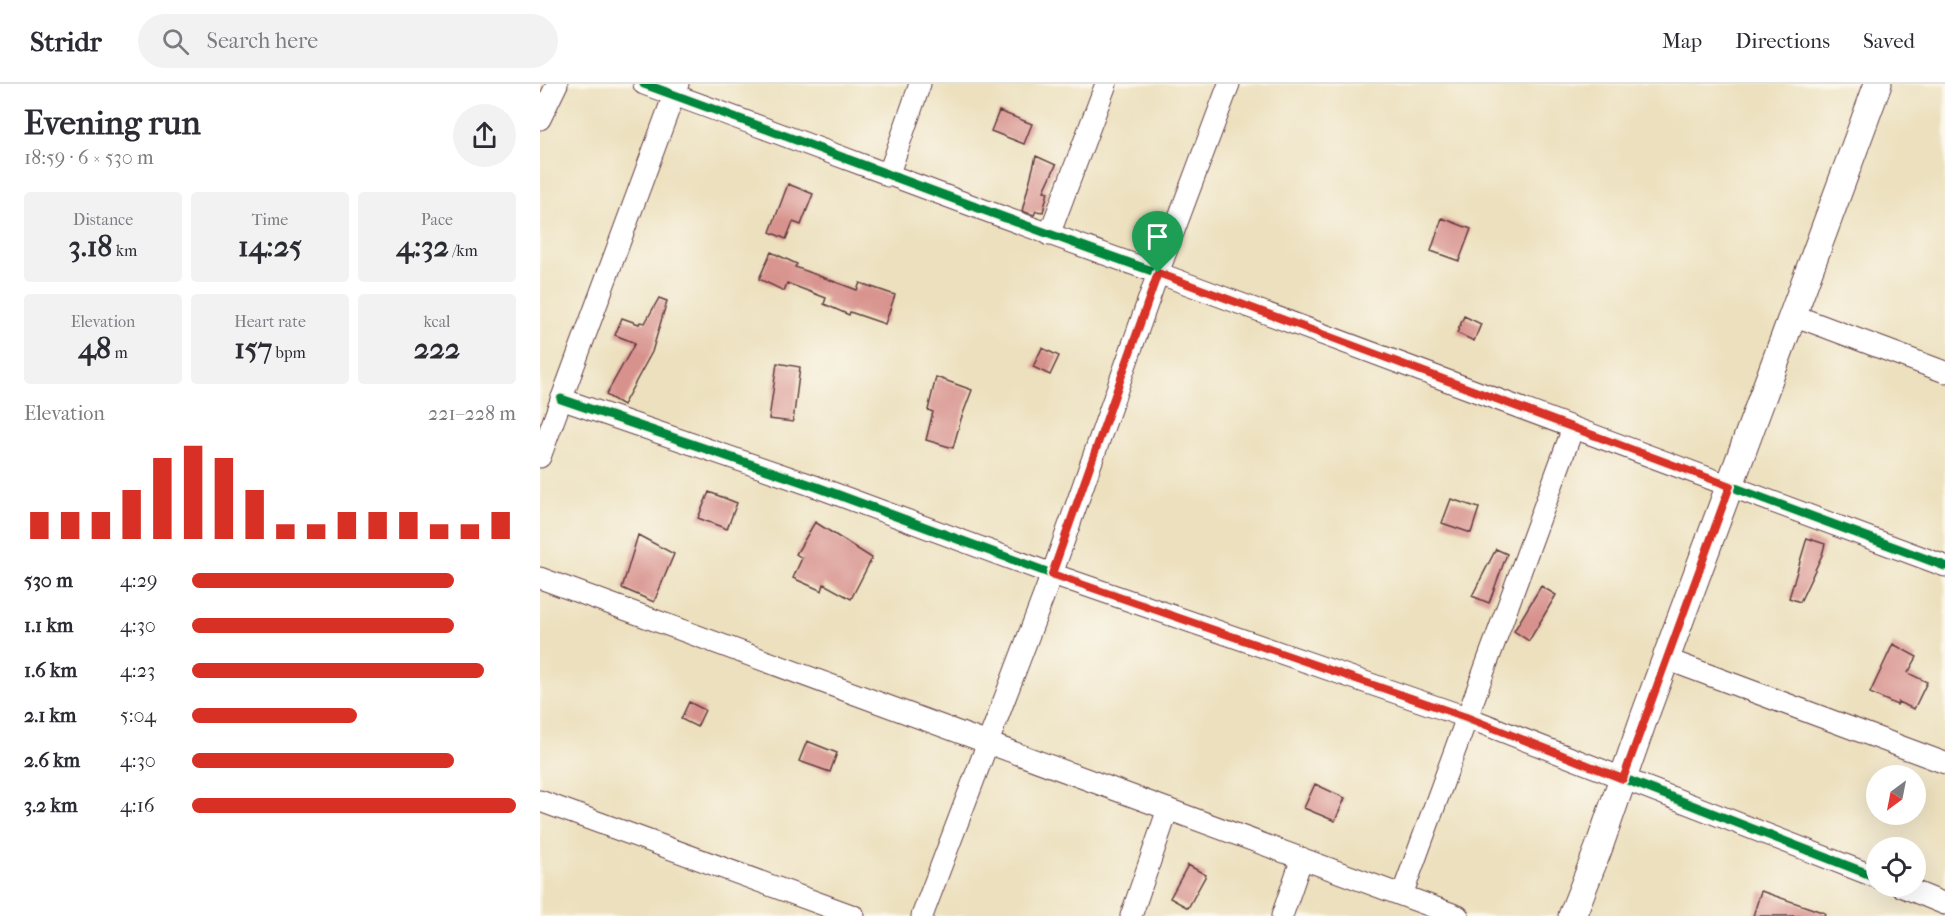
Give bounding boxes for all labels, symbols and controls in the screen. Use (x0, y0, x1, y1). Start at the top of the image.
search box (138, 14, 558, 68)
text: Stridr (30, 25, 102, 58)
icon: search (159, 25, 192, 58)
text: Search here (207, 28, 318, 54)
text: Map (1662, 29, 1702, 53)
text: Directions (1735, 29, 1830, 53)
text: Saved (1863, 29, 1915, 53)
text: Evening run (24, 104, 201, 143)
button: share (453, 104, 516, 167)
text: 18:59 · 6 × 530 m (24, 146, 154, 169)
text: Distance (73, 210, 133, 229)
text: Time (252, 210, 288, 229)
text: Pace (421, 210, 453, 229)
pin (1132, 211, 1183, 273)
icon: arrive (1141, 220, 1174, 253)
text: 3.18 (69, 229, 112, 264)
text: 14:25 (238, 229, 302, 264)
text: 4:32 (396, 229, 449, 264)
text: km (112, 241, 137, 260)
text: /km (449, 241, 478, 260)
text: Elevation (71, 312, 135, 331)
text: Heart rate (234, 312, 306, 331)
text: kcal (424, 312, 450, 331)
text: 48 (78, 331, 111, 366)
text: 157 (234, 331, 272, 366)
text: 222 (414, 331, 460, 366)
text: m (111, 343, 128, 362)
text: bpm (272, 343, 306, 362)
text: Elevation (24, 402, 105, 425)
text: 221–228 m (428, 402, 516, 425)
text: 530 m (24, 569, 73, 592)
text: 4:29 (120, 569, 157, 592)
text: 1.1 km (24, 614, 73, 637)
text: 4:30 (120, 614, 156, 637)
text: 1.6 km (24, 659, 77, 682)
text: 4:23 (120, 659, 155, 682)
text: 2.1 km (24, 704, 77, 727)
text: 5:04 (120, 704, 156, 727)
text: 2.6 km (24, 749, 80, 772)
text: 4:30 (120, 749, 156, 772)
north arrow (1866, 765, 1926, 825)
map controls (1866, 765, 1926, 897)
text: 3.2 km (24, 794, 78, 817)
text: 4:16 (120, 794, 155, 817)
button: locate (1866, 837, 1926, 897)

